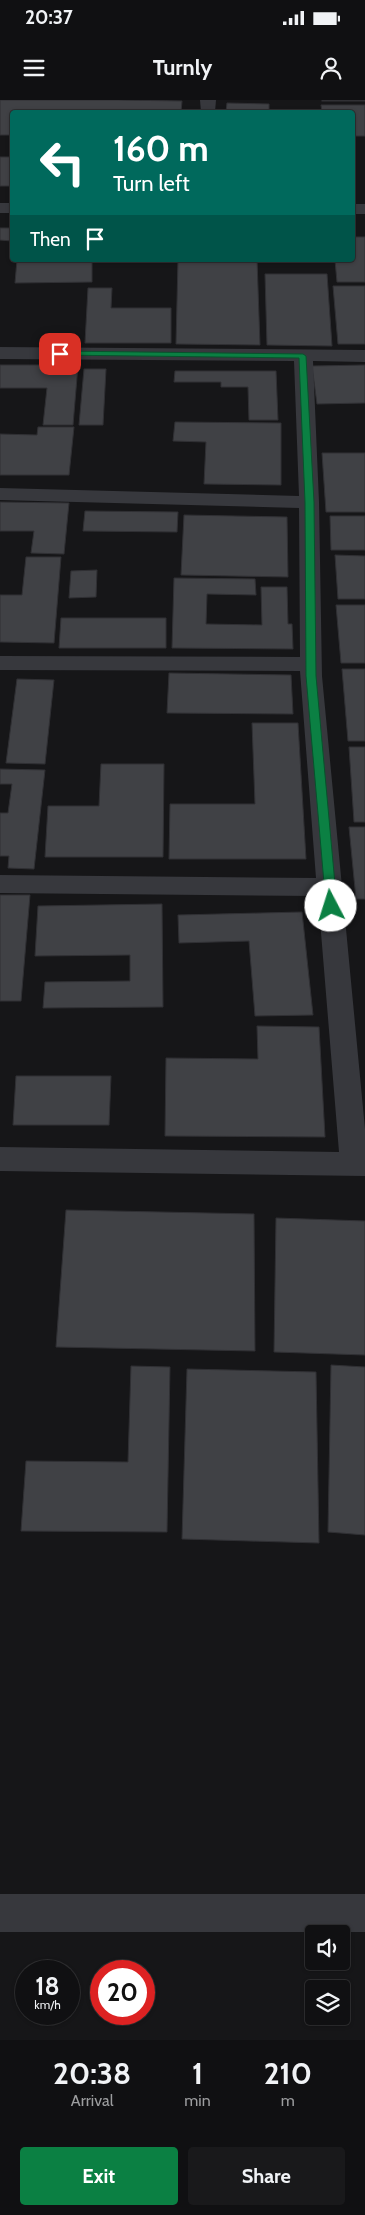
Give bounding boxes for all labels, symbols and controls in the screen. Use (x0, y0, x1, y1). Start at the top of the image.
text: 20:37 (25, 6, 73, 29)
icon: menu (20, 54, 48, 82)
text: Turnly (153, 54, 212, 81)
icon: person (317, 54, 345, 82)
text: 160 m (113, 127, 209, 170)
icon: left (30, 130, 95, 195)
text: Turn left (113, 170, 190, 197)
icon: arrive (81, 225, 109, 253)
text: Then (30, 228, 71, 251)
pin (39, 333, 81, 375)
icon: arrive (46, 340, 74, 368)
position arrow (304, 879, 356, 931)
map controls (305, 1925, 350, 2025)
button: sound (305, 1925, 350, 1970)
speed limit sign: 20 (90, 1960, 155, 2025)
text: 18 (35, 1971, 60, 2001)
button: layers (305, 1980, 350, 2025)
text: km/h (34, 1997, 61, 2012)
text: 20:38 (53, 2055, 131, 2092)
text: 1 (192, 2055, 203, 2092)
text: 210 (264, 2055, 312, 2092)
text: Arrival (71, 2091, 113, 2110)
text: min (184, 2091, 211, 2110)
text: m (281, 2091, 295, 2110)
button: Exit (20, 2147, 178, 2205)
button: Share (188, 2147, 345, 2205)

